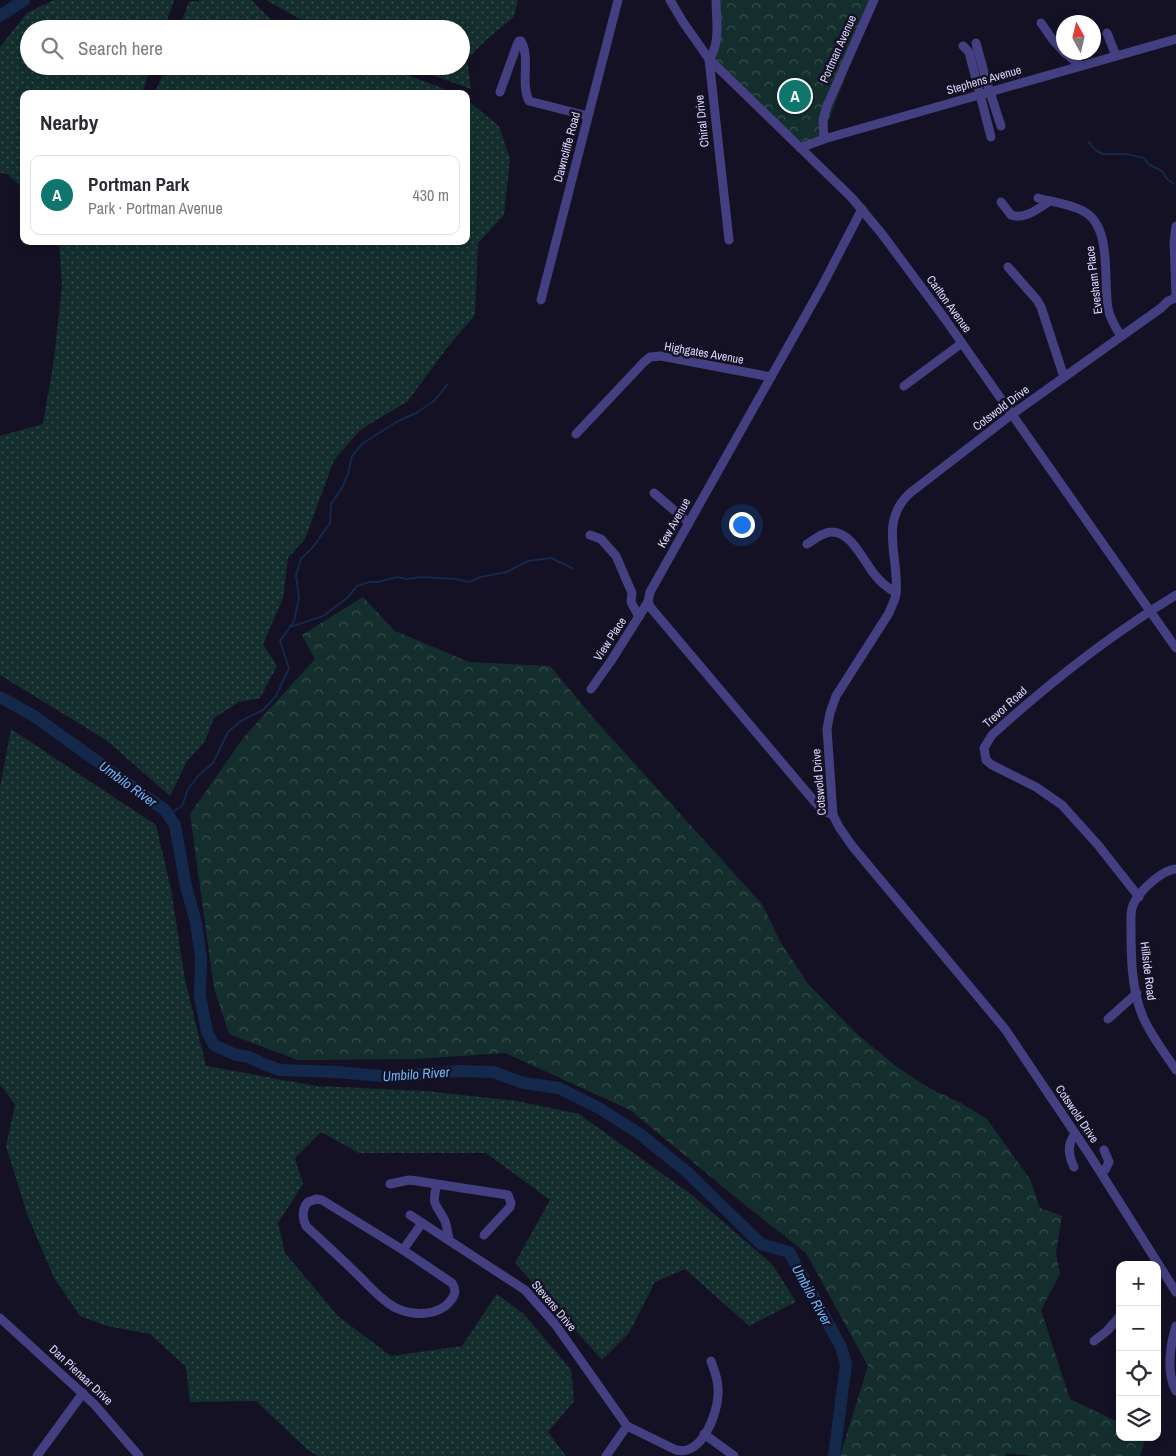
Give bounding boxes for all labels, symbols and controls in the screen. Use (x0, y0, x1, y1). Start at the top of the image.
street label: Portman Avenue (816, 13, 860, 85)
north arrow (1056, 15, 1101, 60)
search box (20, 20, 470, 75)
icon: search (38, 34, 66, 62)
text: Search here (78, 35, 163, 61)
street label: Stephens Avenue (945, 62, 1023, 98)
pin: A (779, 77, 811, 115)
street label: Chiral Drive (691, 94, 713, 148)
text: Nearby (40, 108, 98, 137)
street label: Dawncliffe Road (550, 110, 584, 184)
text: Portman Park (88, 171, 189, 197)
text: A (52, 184, 62, 206)
text: 430 m (413, 184, 449, 206)
text: Park · Portman Avenue (88, 197, 223, 219)
street label: Evesham Place (1082, 245, 1106, 315)
street label: Carlton Avenue (923, 272, 975, 336)
street label: Highgates Avenue (663, 338, 745, 368)
street label: Cotswold Drive (970, 382, 1032, 434)
street label: Kew Avenue (654, 495, 694, 551)
your location (729, 512, 755, 538)
street label: View Place (590, 614, 630, 664)
street label: Trevor Road (979, 683, 1031, 731)
street label: Cotswold Drive (808, 748, 830, 816)
water label: Umbilo River (96, 757, 161, 812)
street label: Hillside Road (1136, 941, 1160, 1001)
water label: Umbilo River (382, 1063, 451, 1085)
street label: Cotswold Drive (1052, 1082, 1102, 1146)
water label: Umbilo River (788, 1261, 837, 1330)
map controls (1116, 1261, 1161, 1441)
button: + (1116, 1261, 1161, 1306)
street label: Stevens Drive (528, 1277, 580, 1335)
button: − (1116, 1306, 1161, 1351)
street label: Dan Pienaar Drive (46, 1341, 116, 1409)
button: locate (1116, 1351, 1161, 1396)
button: layers (1116, 1396, 1161, 1441)

